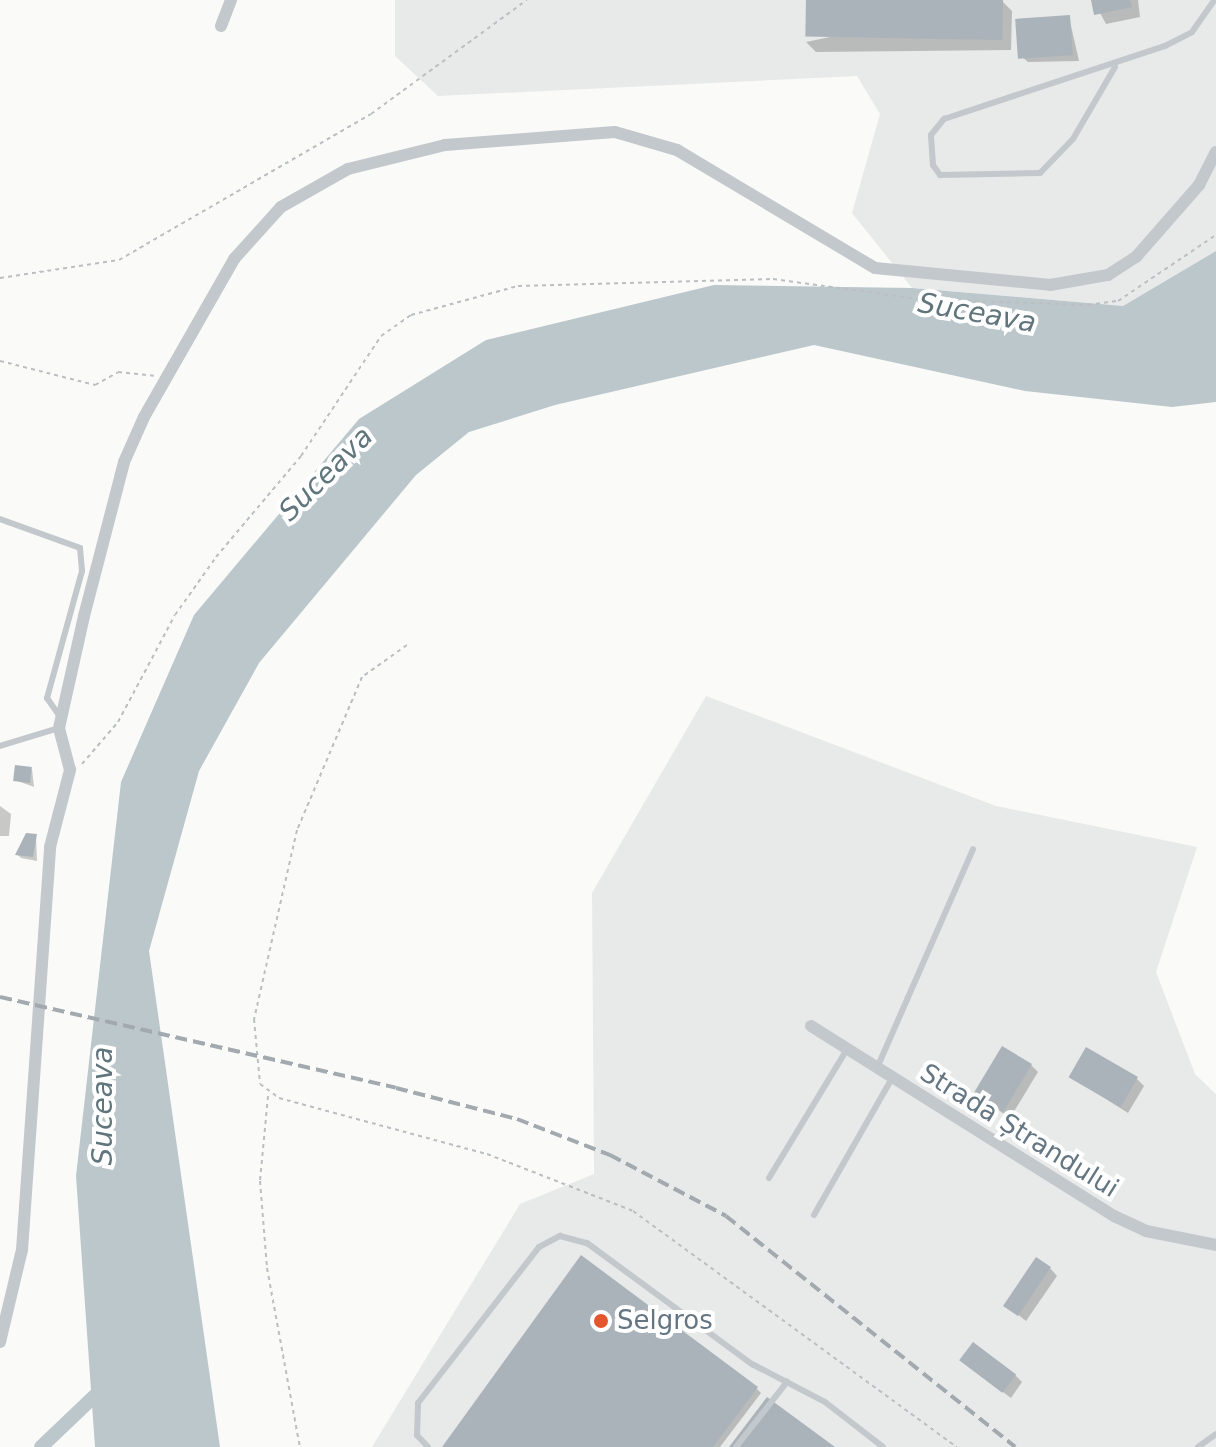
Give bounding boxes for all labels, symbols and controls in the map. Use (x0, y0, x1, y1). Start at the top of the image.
water label: Suceava (915, 286, 1039, 340)
water label: Suceava (272, 420, 380, 528)
water label: Suceava (86, 1046, 120, 1166)
street label: Strada Ștrandului (914, 1057, 1124, 1205)
place label: Selgros (617, 1305, 713, 1337)
marker: Selgros (592, 1312, 610, 1330)

